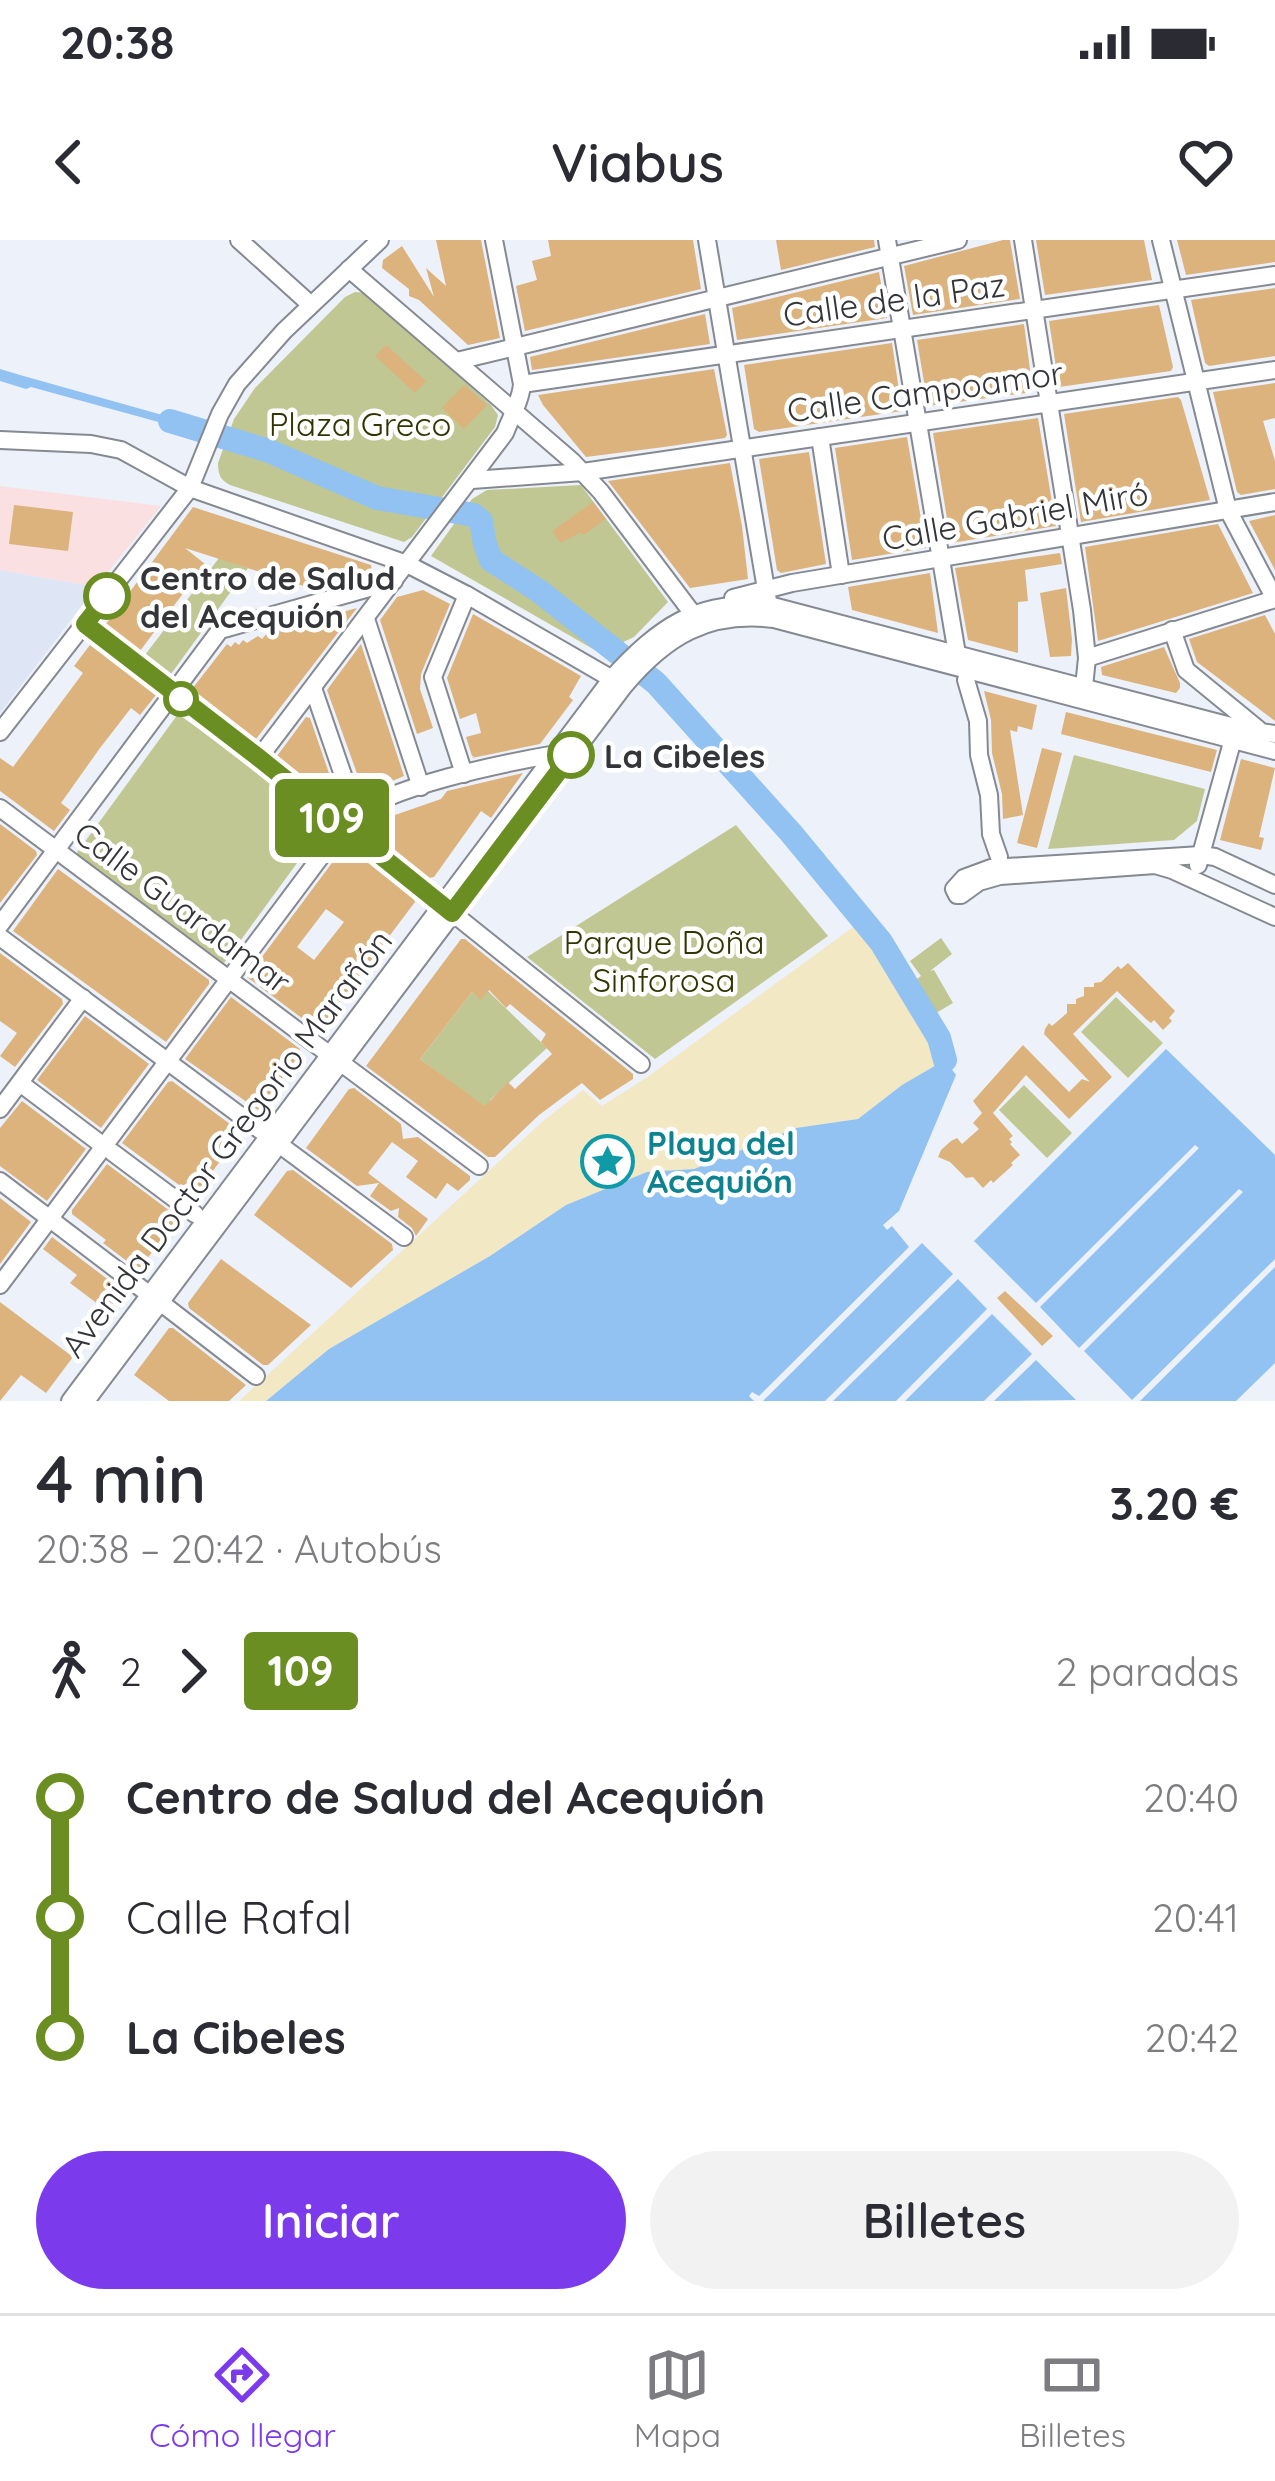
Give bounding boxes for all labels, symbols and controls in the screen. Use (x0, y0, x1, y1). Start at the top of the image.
text: 20:38 (60, 14, 174, 70)
text: Viabus (551, 128, 724, 196)
icon: back (36, 129, 102, 195)
icon: heart (1173, 129, 1239, 195)
street label: Calle de la Paz (780, 263, 1008, 335)
street label: Calle Campoamor (784, 351, 1066, 431)
park label: Plaza Greco (269, 403, 451, 444)
street label: Calle Gabriel Miró (879, 471, 1151, 559)
place label: Centro de Salud del Acequión (140, 557, 395, 636)
marker: Centro de Salud del Acequión (85, 574, 129, 618)
unlabelled marker (165, 683, 197, 715)
marker: La Cibeles (549, 733, 593, 777)
place label: La Cibeles (604, 735, 765, 776)
line badge: 109 (263, 779, 401, 857)
text: 109 (299, 791, 365, 844)
street label: Calle Guardamar (67, 812, 300, 1002)
street label: Avenida Doctor Gregorio Marañón (52, 921, 400, 1365)
park label: Parque Doña Sinforosa (564, 921, 764, 1000)
place label: Playa del Acequión (647, 1122, 795, 1201)
place icon: Playa del Acequión (580, 1133, 636, 1189)
text: 4 min (36, 1437, 207, 1520)
text: 3.20 € (1110, 1475, 1239, 1531)
text: 20:38 – 20:42 · Autobús (36, 1524, 442, 1573)
icon: walk (36, 1638, 102, 1704)
icon: forward (160, 1638, 226, 1704)
text: 109 (268, 1644, 334, 1697)
text: 2 (120, 1647, 142, 1696)
text: 2 paradas (1056, 1647, 1239, 1696)
text: Centro de Salud del Acequión (126, 1769, 765, 1825)
text: 20:40 (1143, 1773, 1239, 1822)
text: Calle Rafal (126, 1889, 352, 1945)
text: 20:41 (1152, 1893, 1239, 1942)
text: La Cibeles (126, 2009, 346, 2065)
text: 20:42 (1145, 2013, 1239, 2062)
button: Iniciar (36, 2151, 626, 2289)
button: Billetes (650, 2151, 1239, 2289)
tab: Cómo llegar (149, 2342, 336, 2455)
tab: Mapa (634, 2342, 721, 2455)
tab: Billetes (1019, 2342, 1126, 2455)

